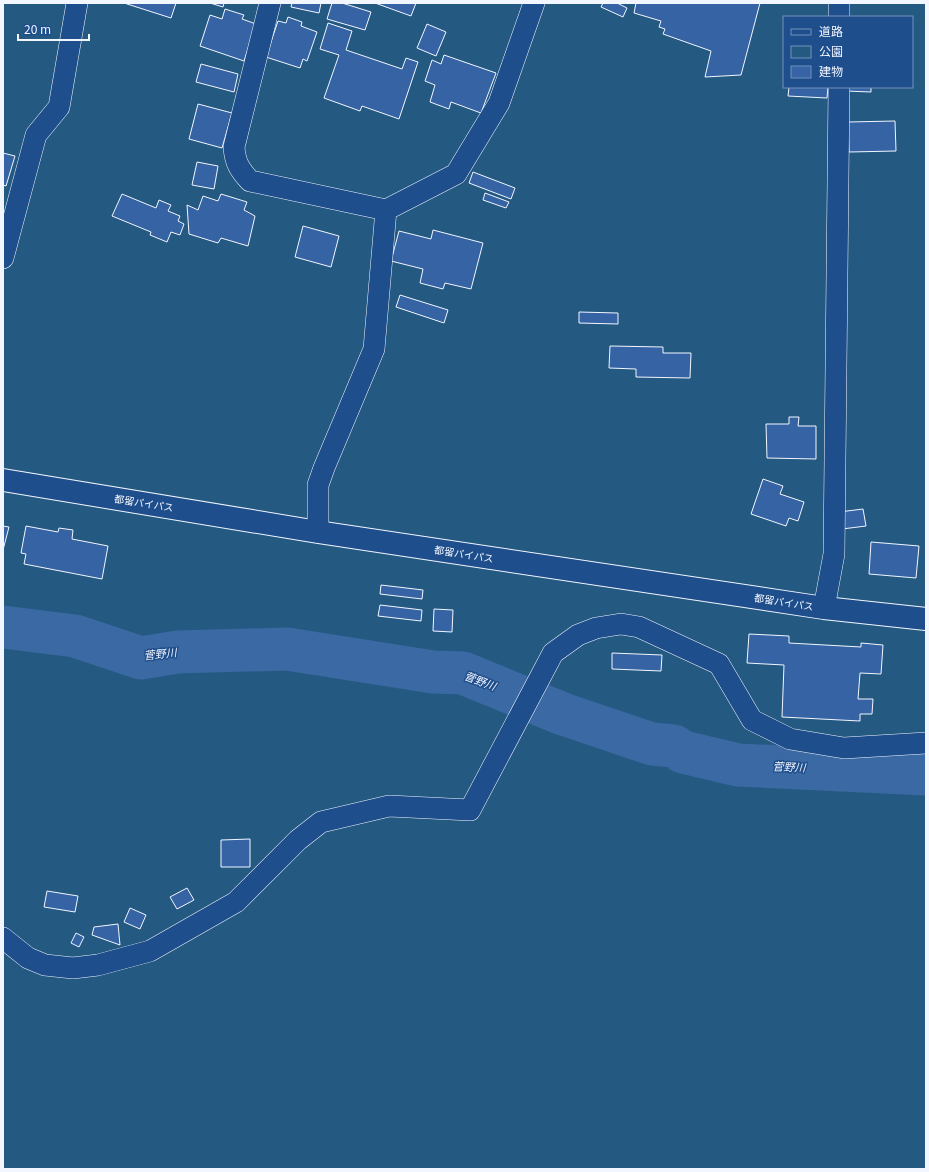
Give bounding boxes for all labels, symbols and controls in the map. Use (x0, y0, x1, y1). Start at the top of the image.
scale bar (18, 16, 89, 42)
legend (783, 16, 913, 88)
text: 20 m (24, 20, 51, 37)
text: 道路 (819, 22, 843, 39)
text: 公園 (819, 42, 843, 59)
text: 建物 (819, 62, 843, 79)
street label: 都留バイパス (113, 490, 175, 515)
street label: 都留バイパス (433, 541, 495, 566)
street label: 都留バイパス (753, 589, 815, 614)
water label: 菅野川 (143, 643, 178, 663)
water label: 菅野川 (462, 667, 500, 694)
water label: 菅野川 (772, 757, 807, 775)

